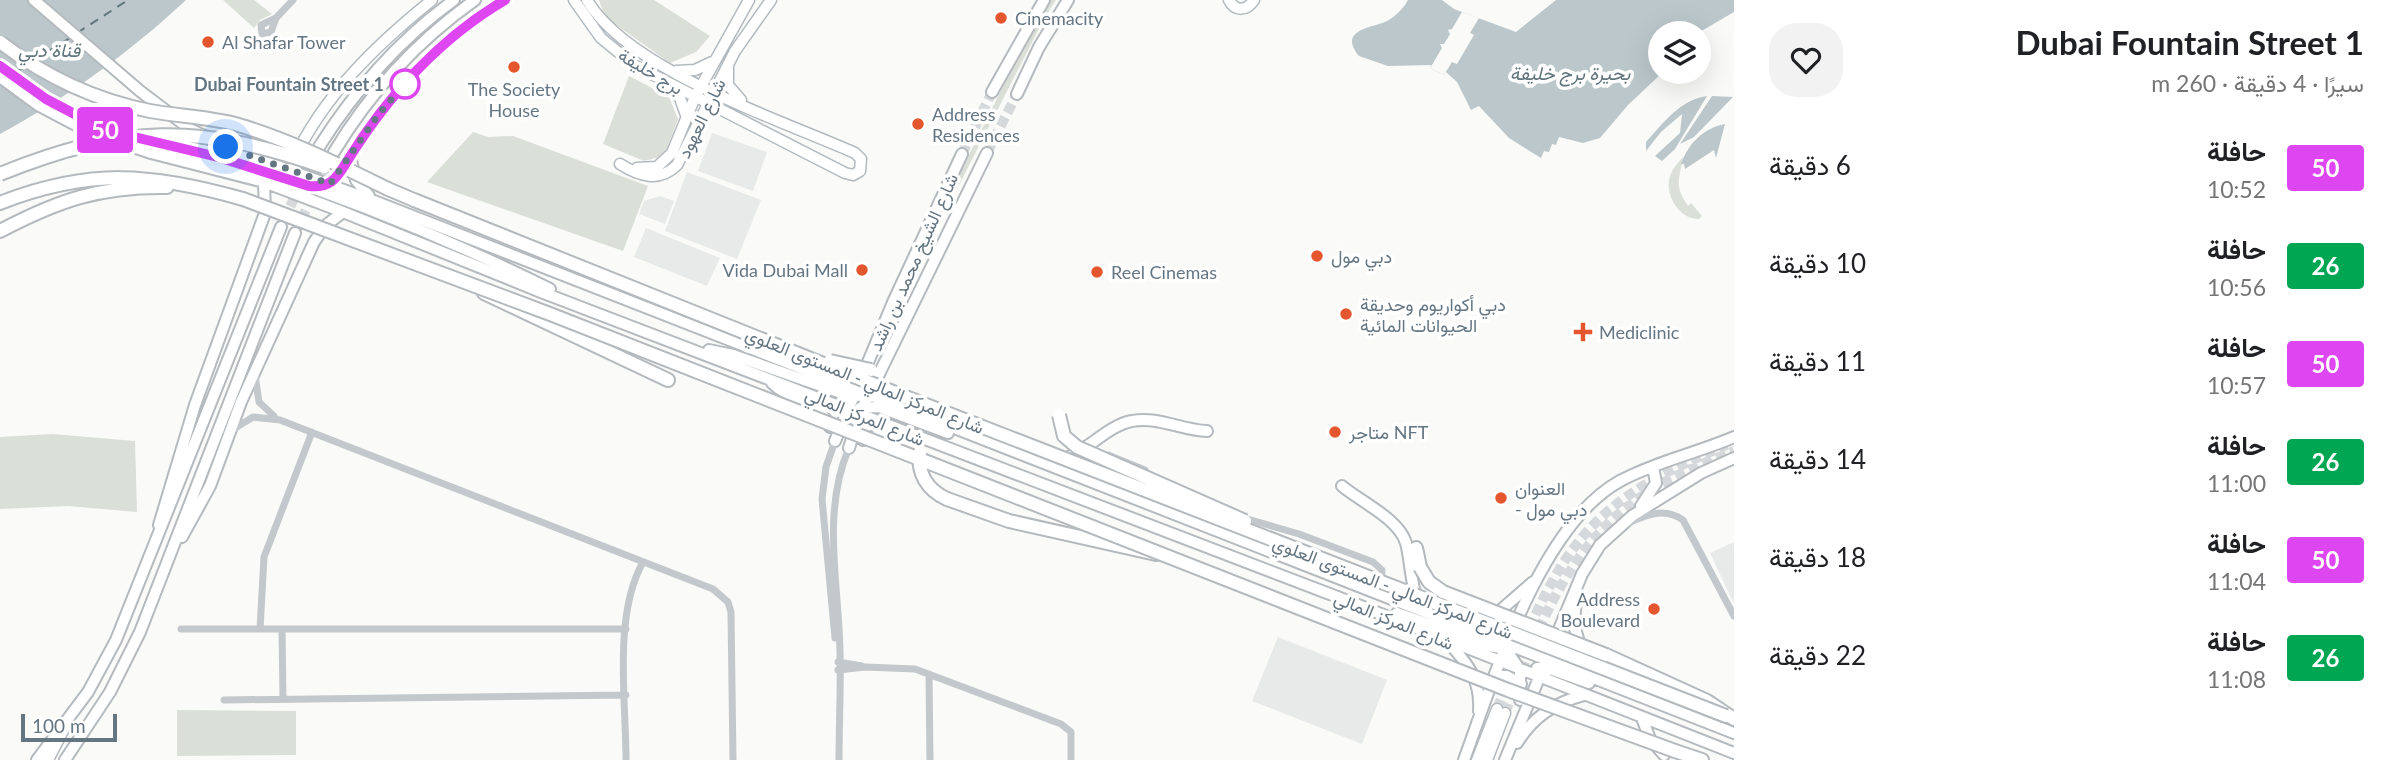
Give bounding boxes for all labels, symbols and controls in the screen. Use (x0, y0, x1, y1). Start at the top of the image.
place label: Cinemacity (1015, 7, 1104, 29)
marker: Cinemacity (993, 10, 1009, 26)
map controls (1648, 21, 1711, 84)
button: layers (1648, 21, 1711, 84)
text: Dubai Fountain Street 1 (2015, 22, 2364, 62)
button: heart (1769, 23, 1843, 97)
place label: Al Shafar Tower (222, 31, 346, 53)
marker: Al Shafar Tower (200, 34, 216, 50)
water label: قناة دبي (18, 38, 82, 66)
street label: برج خليفة (614, 43, 687, 101)
marker: The Society House (506, 59, 522, 75)
water label: بحيرة برج خليفة (1510, 61, 1632, 87)
marker: Dubai Fountain Street 1 (390, 69, 420, 99)
text: سيرًا · 4 دقيقة · 260 m (2151, 69, 2364, 97)
place label: Dubai Fountain Street 1 (194, 73, 384, 95)
street label: شارع العهود (672, 75, 732, 162)
place label: The Society House (468, 78, 561, 121)
place label: Address Residences (932, 103, 1020, 146)
line badge: 50 (74, 107, 136, 153)
text: 50 (91, 115, 119, 144)
marker: Address Residences (910, 116, 926, 132)
your location (208, 129, 243, 164)
text: حافلة (2207, 135, 2266, 167)
text: 6 دقيقة (1769, 149, 1851, 181)
text: 50 (2312, 153, 2339, 182)
street label: شارع الشيخ محمد بن راشد (864, 170, 964, 355)
text: 10:52 (2207, 175, 2266, 203)
text: حافلة (2207, 233, 2266, 265)
place label: دبي مول (1331, 245, 1392, 272)
text: 10 دقيقة (1769, 247, 1866, 279)
marker: دبي مول (1309, 248, 1325, 264)
text: 26 (2312, 251, 2339, 280)
place label: Vida Dubai Mall (722, 259, 848, 281)
place label: Reel Cinemas (1111, 261, 1217, 283)
marker: Vida Dubai Mall (854, 262, 870, 278)
marker: Reel Cinemas (1089, 264, 1105, 280)
text: 10:56 (2207, 273, 2266, 301)
place label: دبي أكواريوم وحديقة الحيوانات المائية (1360, 293, 1506, 337)
marker: دبي أكواريوم وحديقة الحيوانات المائية (1338, 306, 1354, 322)
place label: Mediclinic (1599, 321, 1680, 343)
street label: شارع المركز المالي - المستوى العلوي (743, 322, 987, 438)
marker: Mediclinic (1573, 322, 1593, 342)
text: حافلة (2207, 331, 2266, 363)
text: 11 دقيقة (1769, 345, 1866, 377)
text: 50 (2312, 349, 2339, 378)
text: 10:57 (2207, 371, 2266, 399)
street label: شارع المركز المالي (802, 382, 928, 450)
place label: متاجر NFT (1348, 421, 1429, 444)
marker: متاجر NFT (1327, 424, 1343, 440)
text: حافلة (2207, 429, 2266, 461)
text: 14 دقيقة (1769, 443, 1866, 475)
text: 26 (2312, 447, 2339, 476)
text: 11:00 (2207, 469, 2266, 497)
place label: العنوان - دبي مول (1515, 477, 1587, 525)
marker: العنوان - دبي مول (1493, 490, 1509, 506)
text: حافلة (2207, 527, 2266, 559)
street label: شارع المركز المالي - المستوى العلوي (1270, 531, 1516, 643)
text: 18 دقيقة (1769, 541, 1866, 573)
text: 50 (2312, 545, 2339, 574)
text: 11:04 (2207, 567, 2266, 595)
street label: شارع المركز المالي (1331, 586, 1457, 654)
place label: Address Boulevard (1560, 588, 1640, 631)
marker: Address Boulevard (1646, 601, 1662, 617)
text: حافلة (2207, 625, 2266, 657)
text: 22 دقيقة (1769, 639, 1866, 671)
text: 26 (2312, 643, 2339, 672)
text: 11:08 (2207, 665, 2266, 693)
scale bar (21, 711, 117, 743)
text: 100 m (32, 714, 86, 737)

